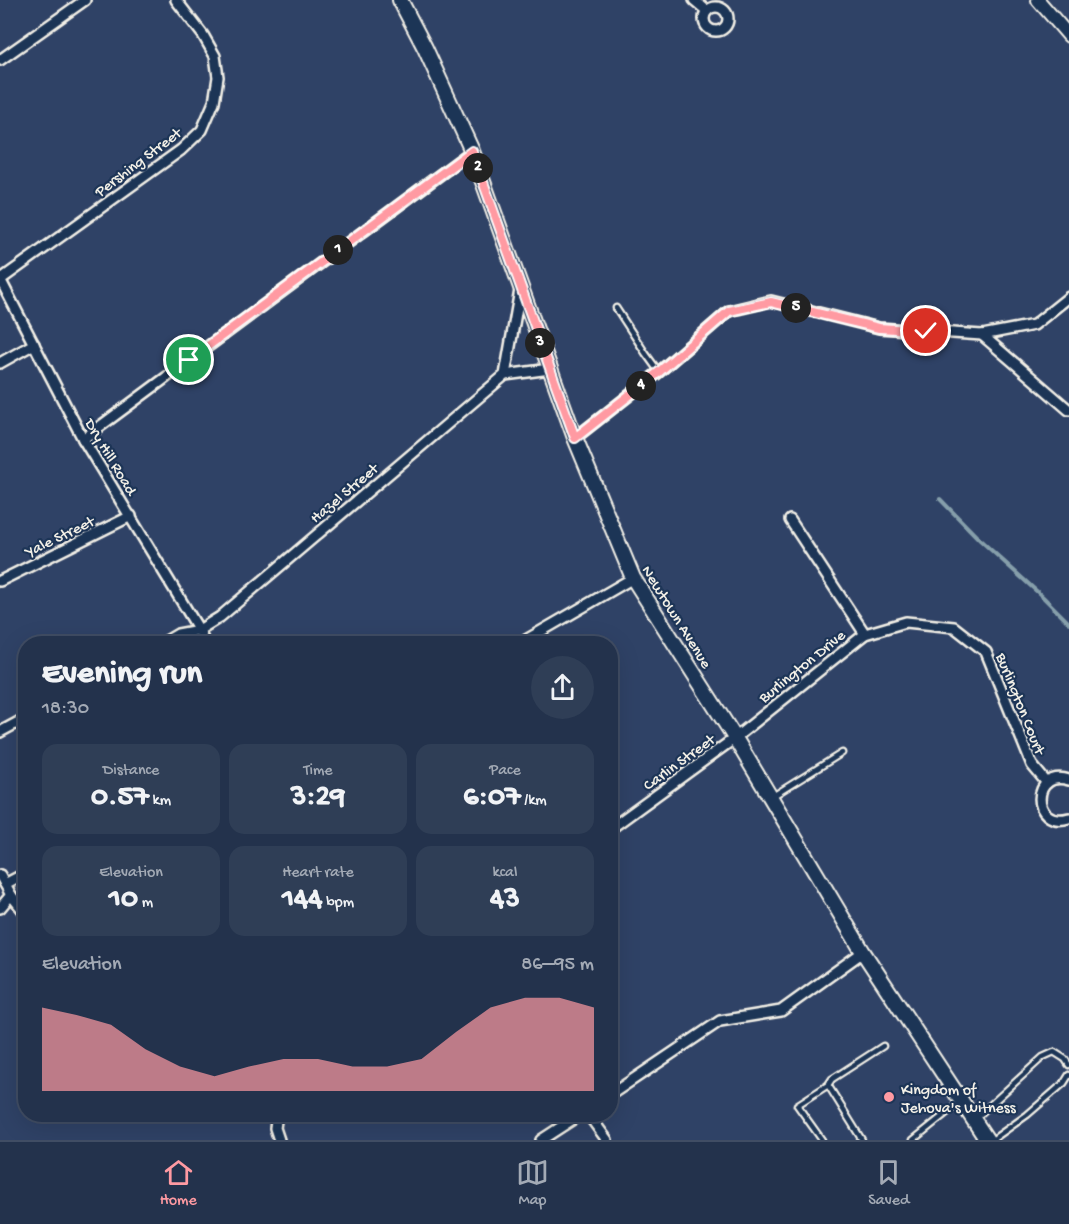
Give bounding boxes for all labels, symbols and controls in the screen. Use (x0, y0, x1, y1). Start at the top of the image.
street label: Pershing Street (91, 124, 187, 203)
pin: 2 (463, 153, 493, 183)
text: 2 (474, 158, 482, 177)
pin: 1 (323, 235, 353, 265)
text: 1 (335, 240, 341, 259)
pin: 5 (781, 293, 811, 323)
text: 5 (792, 298, 800, 317)
pin (900, 305, 951, 356)
icon: check (909, 314, 942, 347)
pin: 3 (525, 328, 555, 358)
text: 3 (536, 333, 544, 352)
pin (163, 334, 214, 385)
icon: arrive (172, 343, 205, 376)
pin: 4 (626, 371, 656, 401)
text: 4 (637, 376, 645, 395)
street label: Dry Hill Road (78, 415, 140, 501)
street label: Hazel Street (307, 460, 384, 529)
street label: Yale Street (21, 513, 100, 564)
street label: Newtown Avenue (636, 563, 715, 673)
street label: Burlington Drive (755, 626, 851, 709)
street label: Burlington Court (989, 650, 1048, 759)
text: Evening run (42, 656, 202, 694)
button: share (531, 656, 594, 719)
text: 18:30 (42, 698, 89, 721)
street label: Carlin Street (640, 731, 721, 796)
text: Distance (103, 762, 159, 781)
text: Time (303, 762, 333, 781)
text: Pace (489, 762, 521, 781)
text: 0.57 (91, 781, 149, 816)
text: 3:29 (291, 781, 345, 816)
text: 6:07 (463, 781, 521, 816)
text: km (149, 792, 171, 811)
text: /km (521, 792, 547, 811)
text: Elevation (99, 864, 163, 883)
text: Heart rate (282, 864, 354, 883)
text: kcal (493, 864, 517, 883)
text: 10 (109, 883, 138, 918)
text: 144 (282, 883, 323, 918)
text: 43 (490, 883, 520, 918)
text: m (138, 894, 153, 913)
text: bpm (323, 894, 354, 913)
text: Elevation (42, 954, 122, 977)
text: 86–95 m (521, 954, 594, 977)
place label: Kingdom of Jehova's Witness (901, 1082, 1017, 1119)
marker: Kingdom of Jehova's Witness (882, 1090, 896, 1104)
tab: Home (160, 1156, 197, 1211)
tab: Map (516, 1156, 549, 1211)
tab: Saved (868, 1156, 909, 1211)

